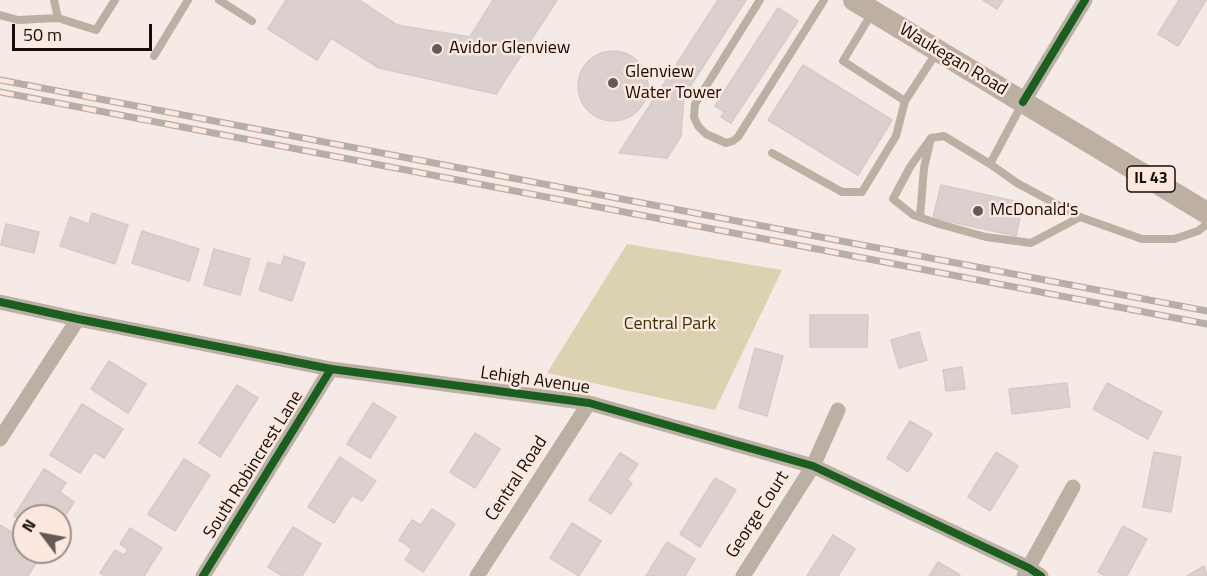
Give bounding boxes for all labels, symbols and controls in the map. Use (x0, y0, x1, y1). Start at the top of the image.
scale bar (15, 12, 154, 50)
street label: Waukegan Road (895, 19, 1011, 101)
text: 50 m (23, 21, 62, 48)
place label: Avidor Glenview (449, 38, 570, 60)
marker: Avidor Glenview (430, 42, 444, 56)
place label: Glenview Water Tower (625, 62, 721, 104)
marker: Glenview Water Tower (606, 76, 620, 90)
road number: IL 43 (1127, 166, 1175, 192)
place label: McDonald's (990, 200, 1078, 222)
marker: McDonald's (971, 204, 985, 218)
park label: Central Park (624, 314, 716, 336)
street label: Lehigh Avenue (479, 363, 591, 399)
street label: South Robincrest Lane (200, 387, 308, 543)
street label: Central Road (482, 432, 552, 526)
street label: George Court (722, 467, 794, 563)
north arrow (12, 504, 72, 564)
text: N (15, 514, 42, 537)

